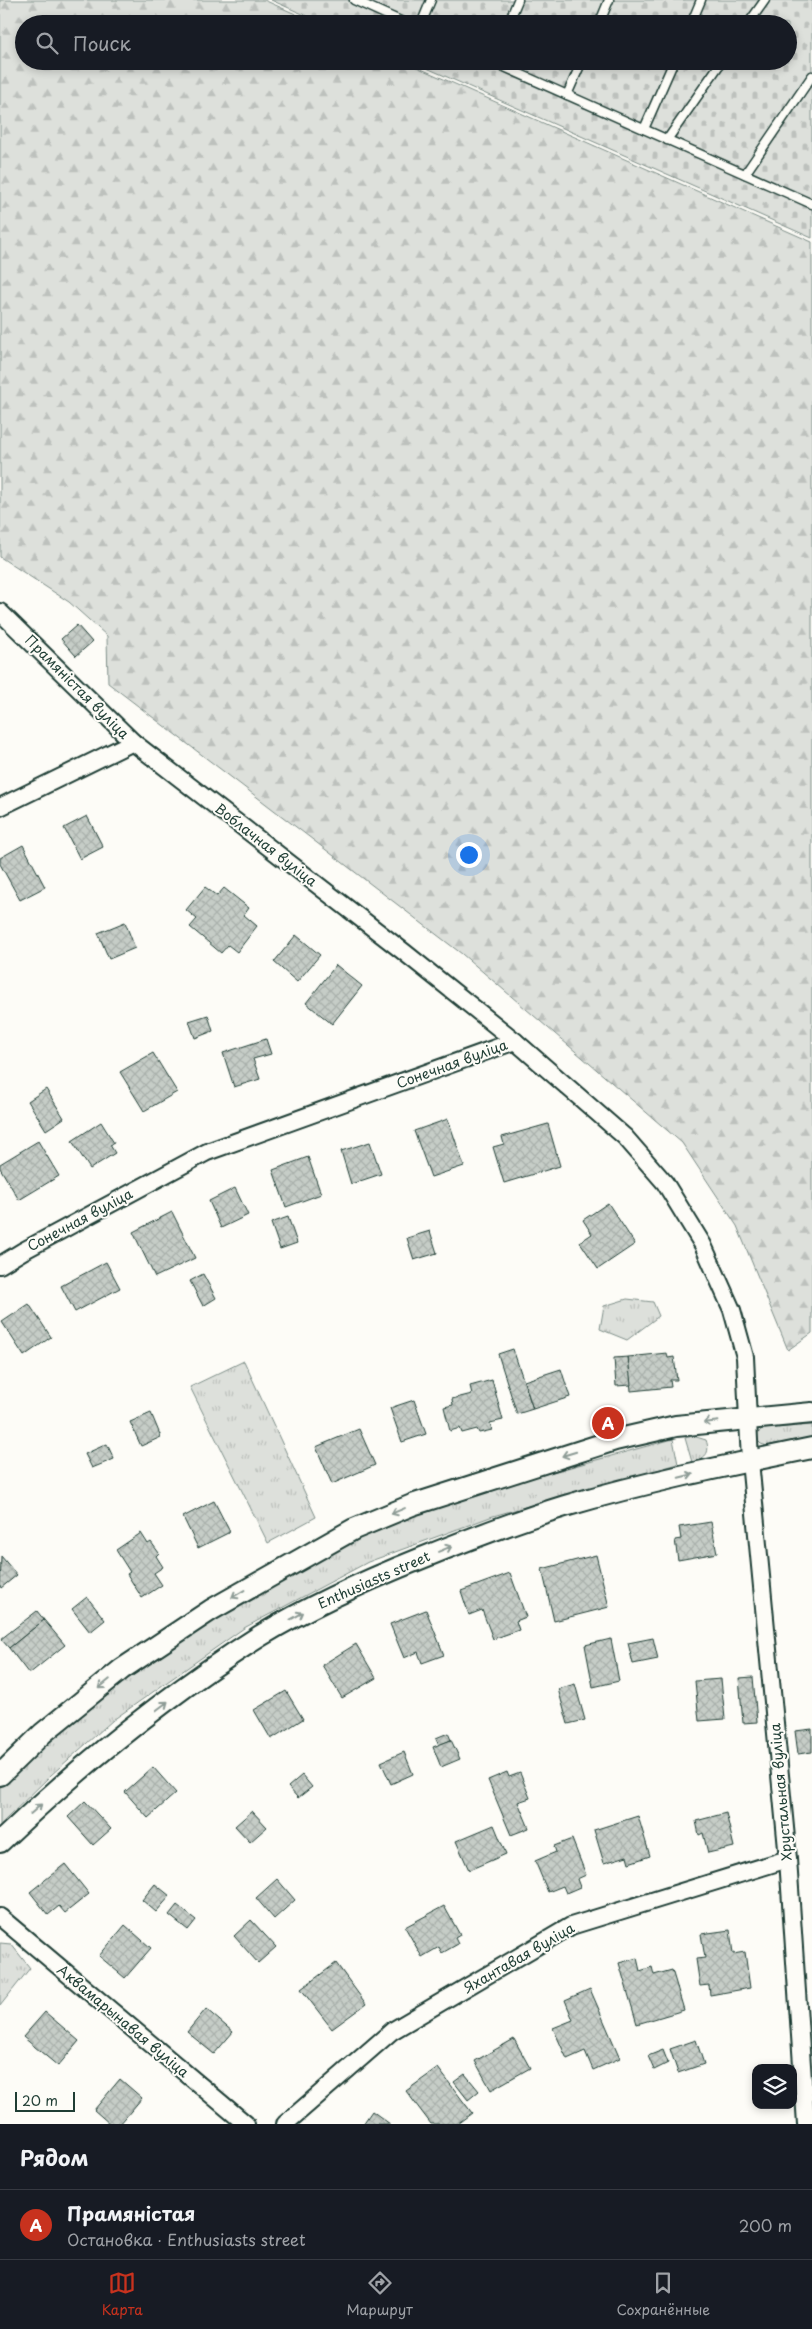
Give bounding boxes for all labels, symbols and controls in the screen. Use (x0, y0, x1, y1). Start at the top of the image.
search box (15, 15, 797, 70)
icon: search (33, 29, 61, 57)
text: Поиск (73, 29, 131, 57)
street label: Прамяністая вуліца (20, 630, 135, 744)
street label: Воблачная вуліца (211, 798, 322, 891)
your location (456, 842, 482, 868)
street label: Сонечная вуліца (393, 1034, 511, 1093)
street label: Сонечная вуліца (23, 1183, 137, 1256)
pin: A (592, 1404, 624, 1442)
one-way arrow (703, 1417, 719, 1427)
one-way arrow (561, 1450, 577, 1460)
one-way arrow (678, 1471, 694, 1480)
one-way arrow (391, 1506, 406, 1516)
one-way arrow (436, 1544, 452, 1553)
street label: Enthusiasts street (314, 1545, 434, 1614)
one-way arrow (232, 1589, 246, 1599)
one-way arrow (289, 1611, 304, 1621)
one-way arrow (97, 1679, 110, 1690)
one-way arrow (155, 1701, 169, 1711)
street label: Хрустальная вуліца (764, 1722, 797, 1862)
one-way arrow (29, 1803, 42, 1815)
street label: Яхантавая вуліца (458, 1917, 579, 1998)
street label: Аквамарынавая вуліца (53, 1959, 194, 2082)
map controls (752, 2064, 797, 2109)
button: layers (752, 2064, 797, 2109)
scale bar (15, 2089, 75, 2112)
text: 20 m (22, 2090, 58, 2111)
text: Рядом (20, 2141, 88, 2173)
text: Прамяністая (67, 2199, 195, 2227)
text: A (30, 2213, 42, 2237)
text: 200 m (739, 2213, 792, 2237)
text: Остановка · Enthusiasts street (67, 2227, 306, 2251)
tab: Карта (102, 2269, 143, 2320)
tab: Маршрут (347, 2269, 413, 2320)
tab: Сохранённые (617, 2269, 710, 2320)

